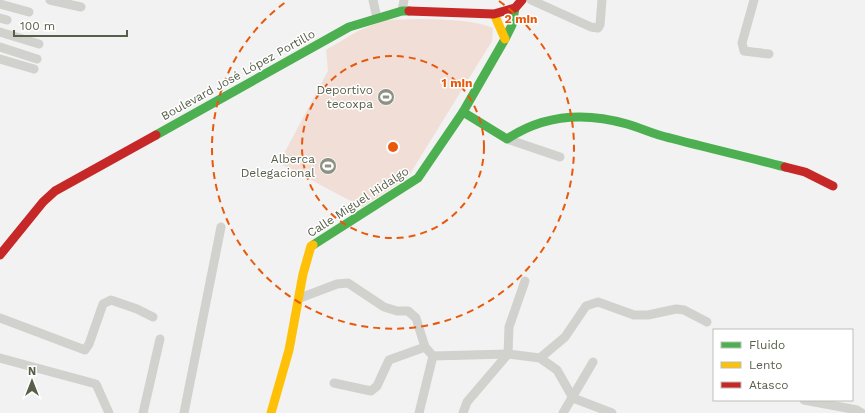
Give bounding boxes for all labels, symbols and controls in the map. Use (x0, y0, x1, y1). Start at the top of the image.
scale bar (14, 12, 127, 38)
text: 2 min (505, 12, 537, 26)
text: 100 m (20, 19, 55, 33)
street label: Boulevard José López Portillo (159, 27, 317, 123)
text: 1 min (442, 76, 472, 90)
place label: Deportivo tecoxpa (317, 83, 373, 111)
sports icon: Deportivo tecoxpa (376, 87, 396, 107)
centre of rings (386, 140, 400, 154)
place label: Alberca Delegacional (241, 152, 315, 180)
sports icon: Alberca Delegacional (318, 156, 338, 176)
street label: Calle Miguel Hidalgo (305, 164, 411, 240)
legend (713, 329, 853, 401)
text: Fluido (749, 338, 785, 352)
text: Lento (749, 358, 783, 372)
north arrow (12, 361, 52, 401)
text: N (28, 365, 36, 378)
text: Atasco (749, 378, 789, 392)

